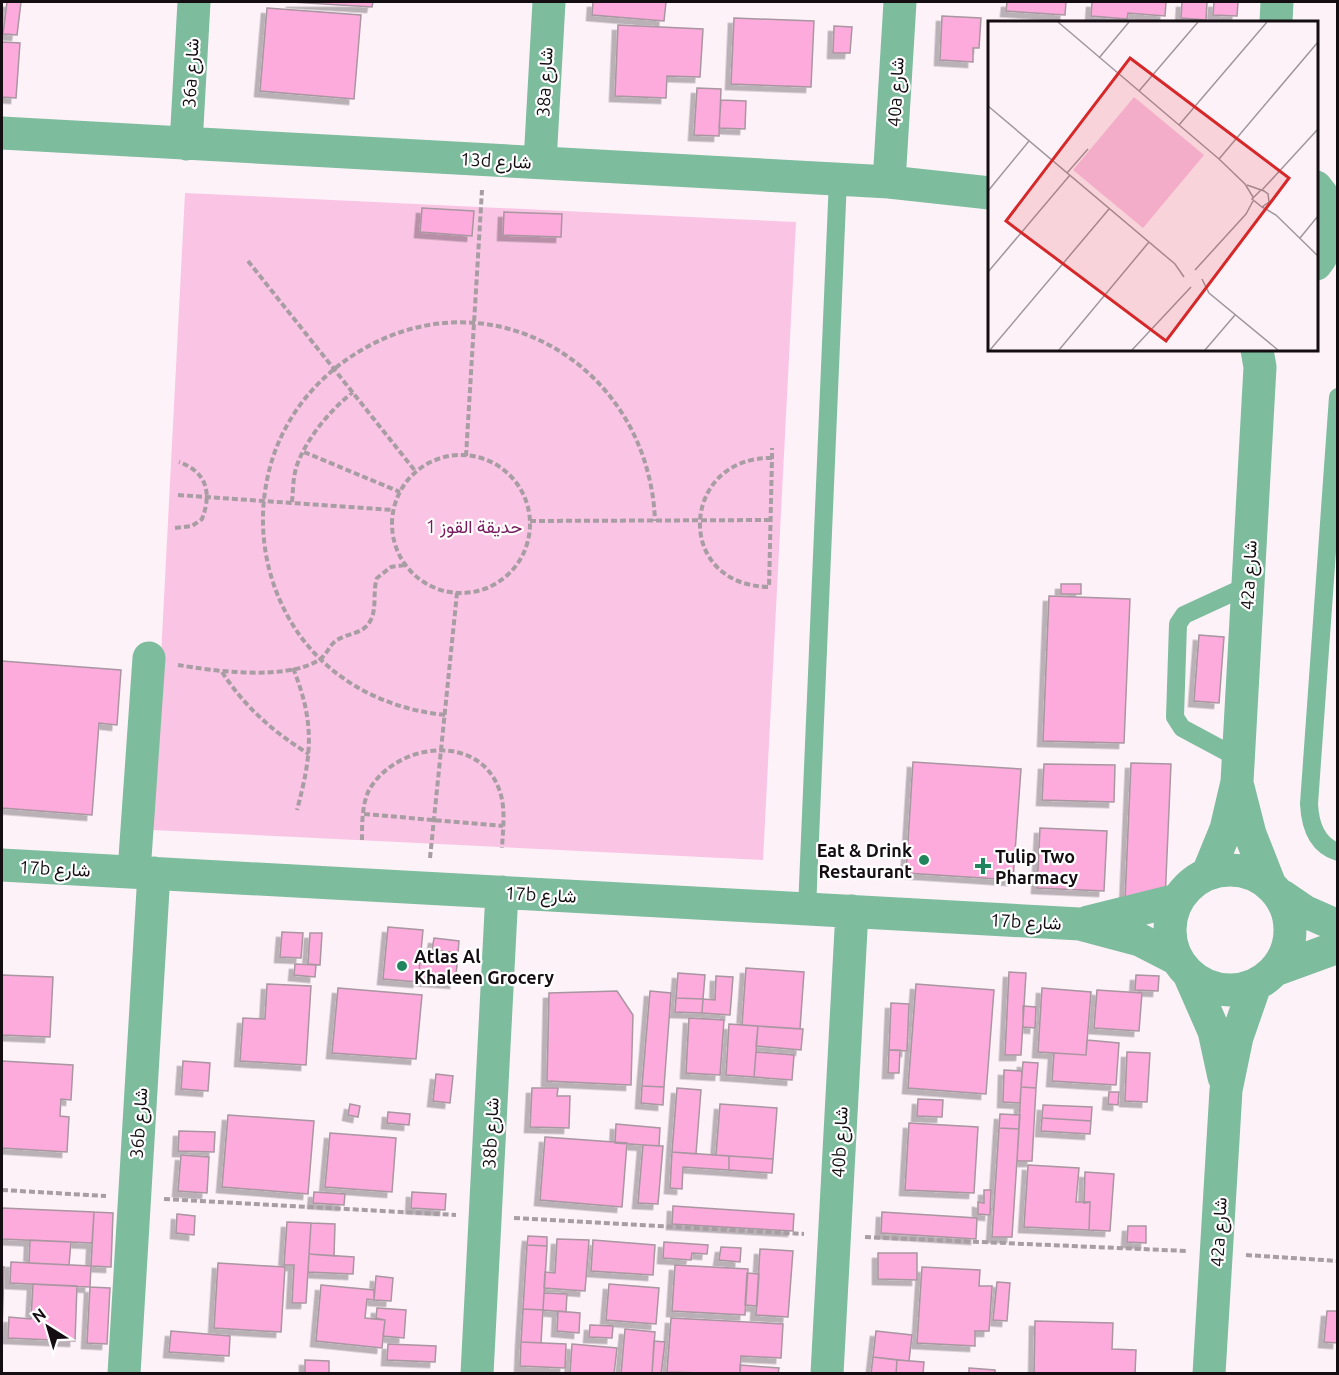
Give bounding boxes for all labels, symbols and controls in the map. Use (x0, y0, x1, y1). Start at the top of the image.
inset map (988, 21, 1318, 351)
street label: 36a شارع (178, 38, 205, 109)
street label: 38a شارع (532, 47, 559, 118)
street label: 40a شارع (883, 57, 910, 128)
street label: 13d شارع (460, 148, 532, 175)
park label: حديقة القوز 1 (426, 516, 522, 538)
street label: 42a شارع (1236, 540, 1263, 611)
place label: Eat & Drink Restaurant (817, 840, 912, 881)
place label: Tulip Two Pharmacy (995, 846, 1078, 887)
marker: Eat & Drink Restaurant (917, 853, 931, 867)
street label: 17b شارع (19, 856, 91, 883)
marker: Tulip Two Pharmacy (976, 859, 990, 873)
street label: 17b شارع (505, 882, 577, 909)
street label: 17b شارع (990, 909, 1062, 936)
place label: Atlas Al Khaleen Grocery (414, 946, 555, 987)
marker: Atlas Al Khaleen Grocery (395, 959, 409, 973)
street label: 36b شارع (126, 1087, 153, 1159)
street label: 38b شارع (478, 1097, 505, 1169)
street label: 40b شارع (827, 1106, 854, 1178)
street label: 42a شارع (1206, 1197, 1233, 1268)
north arrow (18, 1297, 78, 1357)
text: N (29, 1304, 49, 1326)

